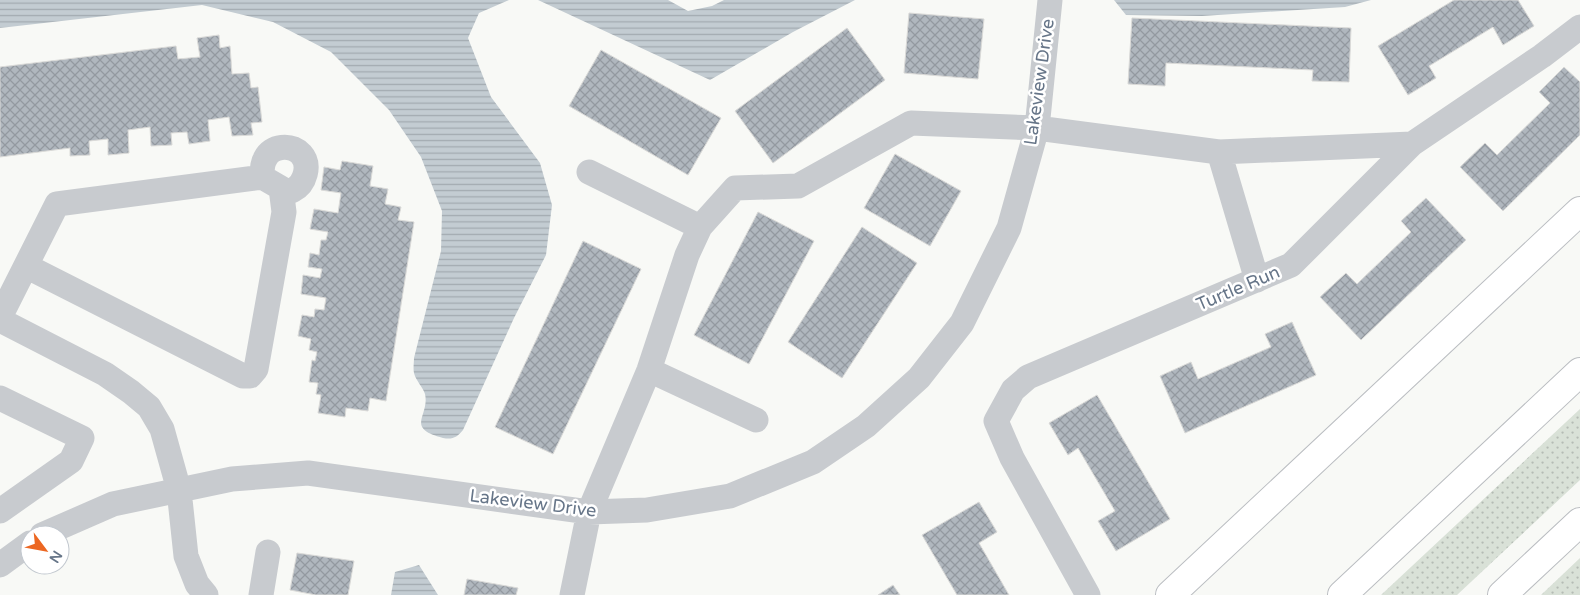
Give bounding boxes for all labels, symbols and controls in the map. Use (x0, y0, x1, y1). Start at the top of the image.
street label: Lakeview Drive (1019, 17, 1059, 147)
street label: Turtle Run (1193, 261, 1283, 315)
street label: Lakeview Drive (468, 484, 598, 522)
north arrow (20, 525, 70, 575)
text: N (45, 547, 66, 566)

